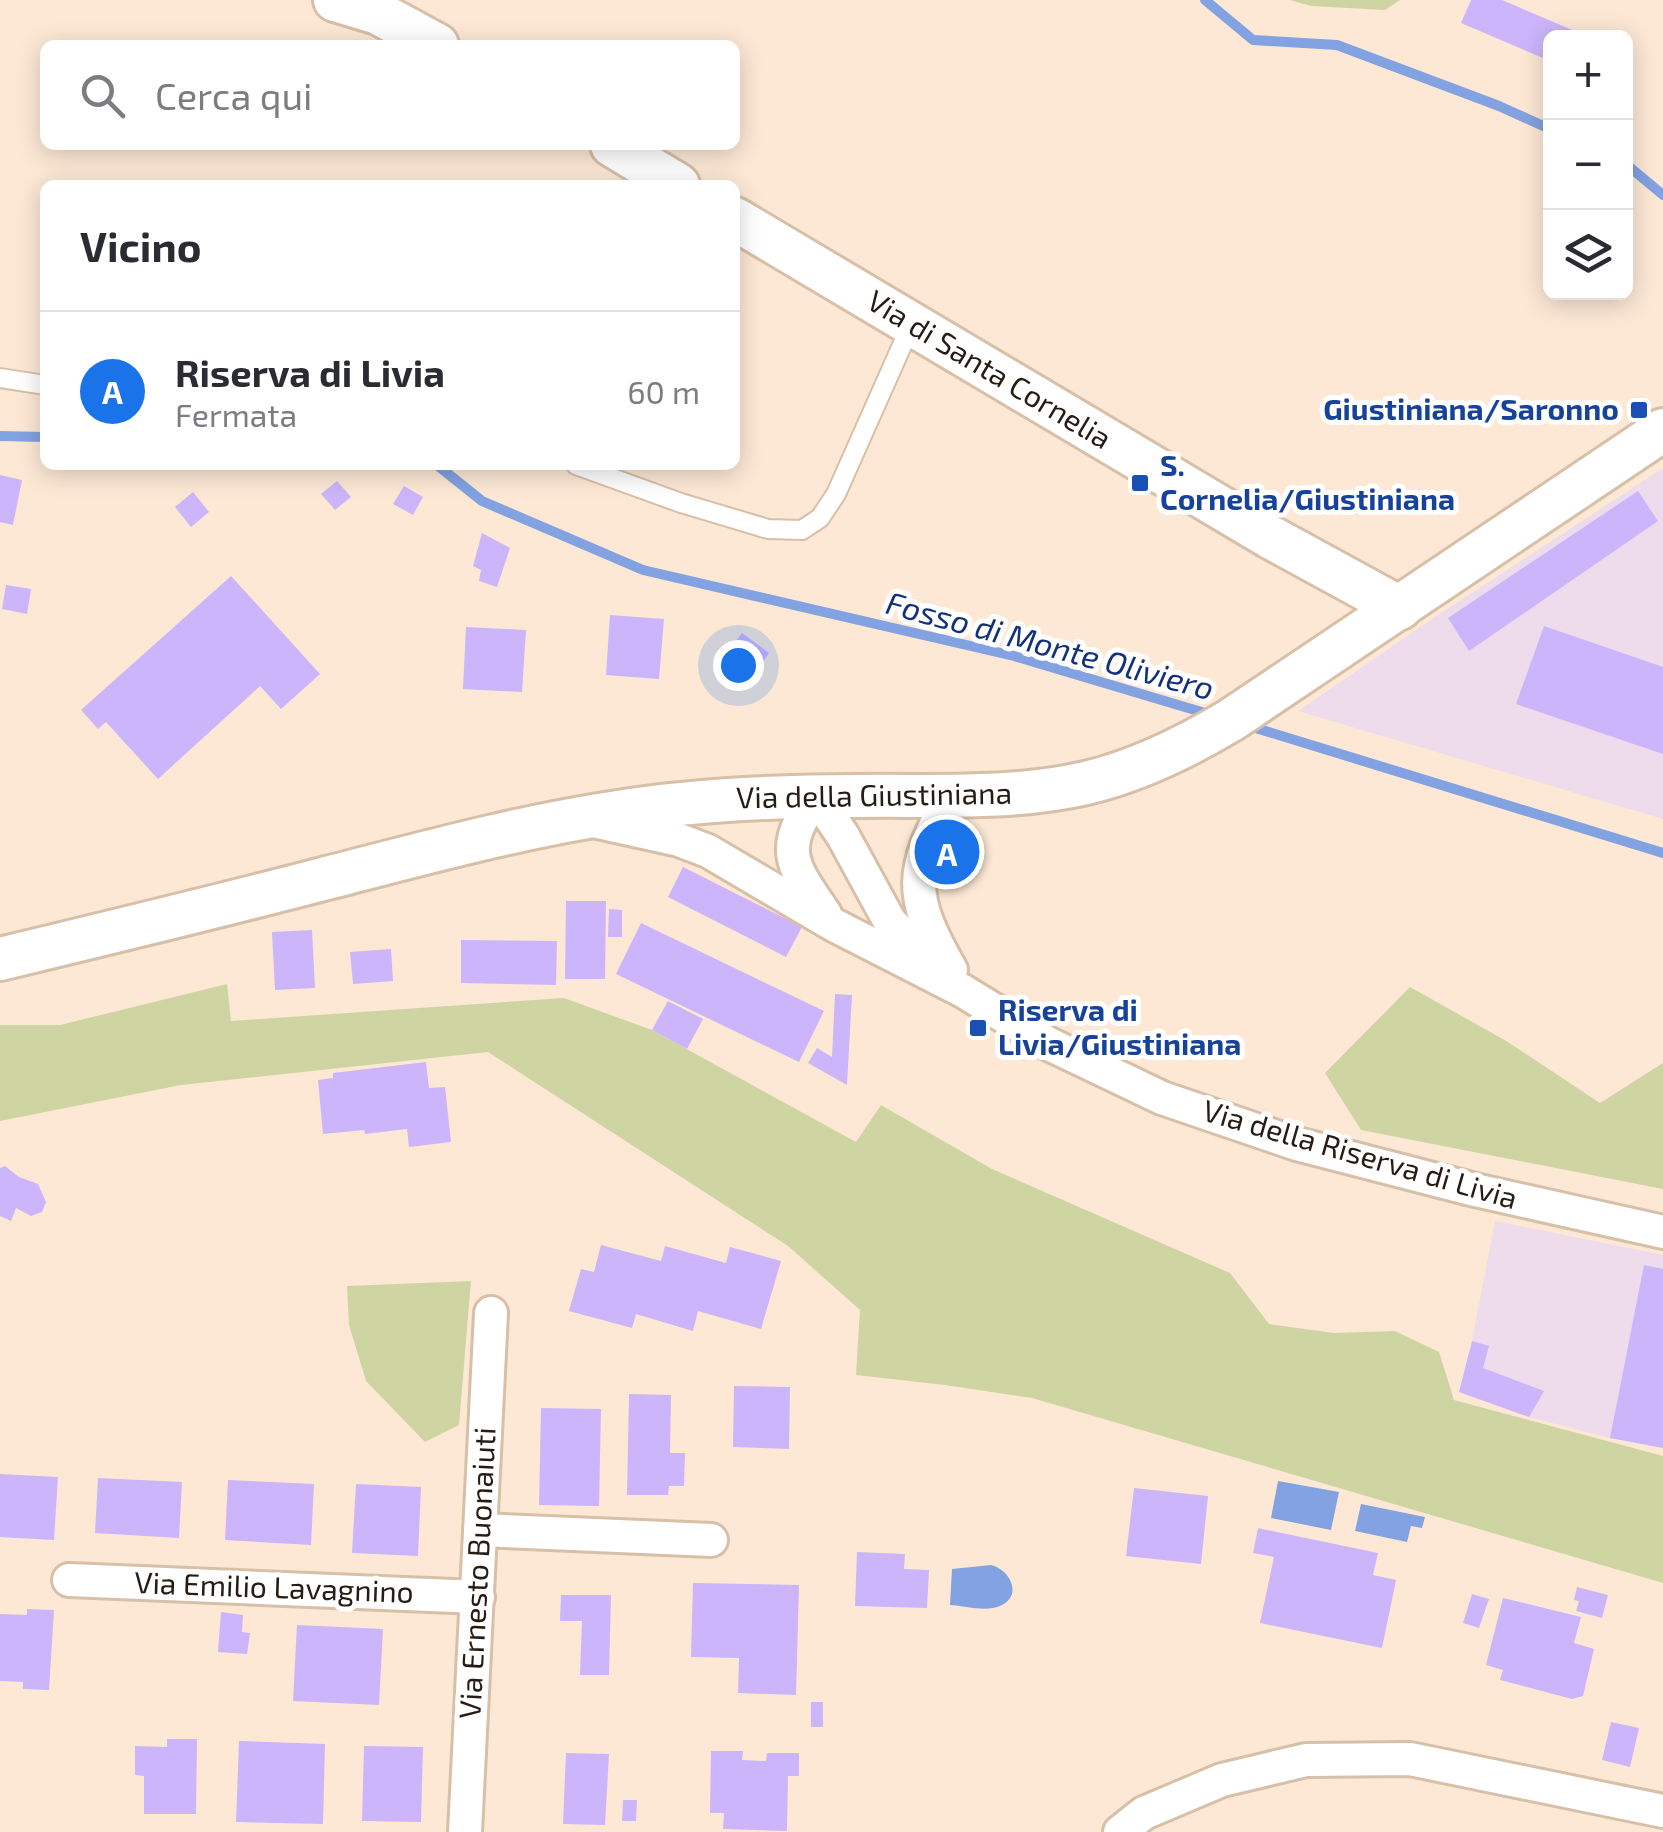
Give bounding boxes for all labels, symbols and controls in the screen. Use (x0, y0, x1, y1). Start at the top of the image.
map controls (1543, 30, 1633, 300)
button: + (1543, 30, 1633, 120)
search box (40, 40, 740, 150)
icon: search (75, 68, 130, 123)
text: Cerca qui (155, 72, 312, 118)
button: − (1543, 120, 1633, 210)
button: layers (1543, 210, 1633, 300)
text: Vicino (80, 220, 201, 270)
street label: Via di Santa Cornelia (862, 281, 1118, 455)
text: Riserva di Livia (175, 349, 445, 395)
text: A (102, 372, 123, 410)
text: 60 m (627, 372, 700, 410)
place label: Giustiniana/Saronno (1323, 390, 1619, 426)
text: Fermata (175, 395, 297, 433)
marker: Giustiniana/Saronno (1628, 399, 1650, 421)
place label: S. Cornelia/Giustiniana (1160, 446, 1455, 516)
marker: S. Cornelia/Giustiniana (1129, 472, 1151, 494)
water label: Fosso di Monte Oliviero (882, 582, 1219, 706)
your location (713, 640, 764, 691)
street label: Via della Giustiniana (736, 774, 1012, 814)
pin: A (914, 814, 980, 890)
place label: Riserva di Livia/Giustiniana (998, 991, 1241, 1061)
marker: Riserva di Livia/Giustiniana (967, 1017, 989, 1039)
street label: Via della Riserva di Livia (1199, 1091, 1522, 1215)
street label: Via Ernesto Buonaiuti (450, 1426, 502, 1719)
street label: Via Emilio Lavagnino (134, 1563, 414, 1609)

